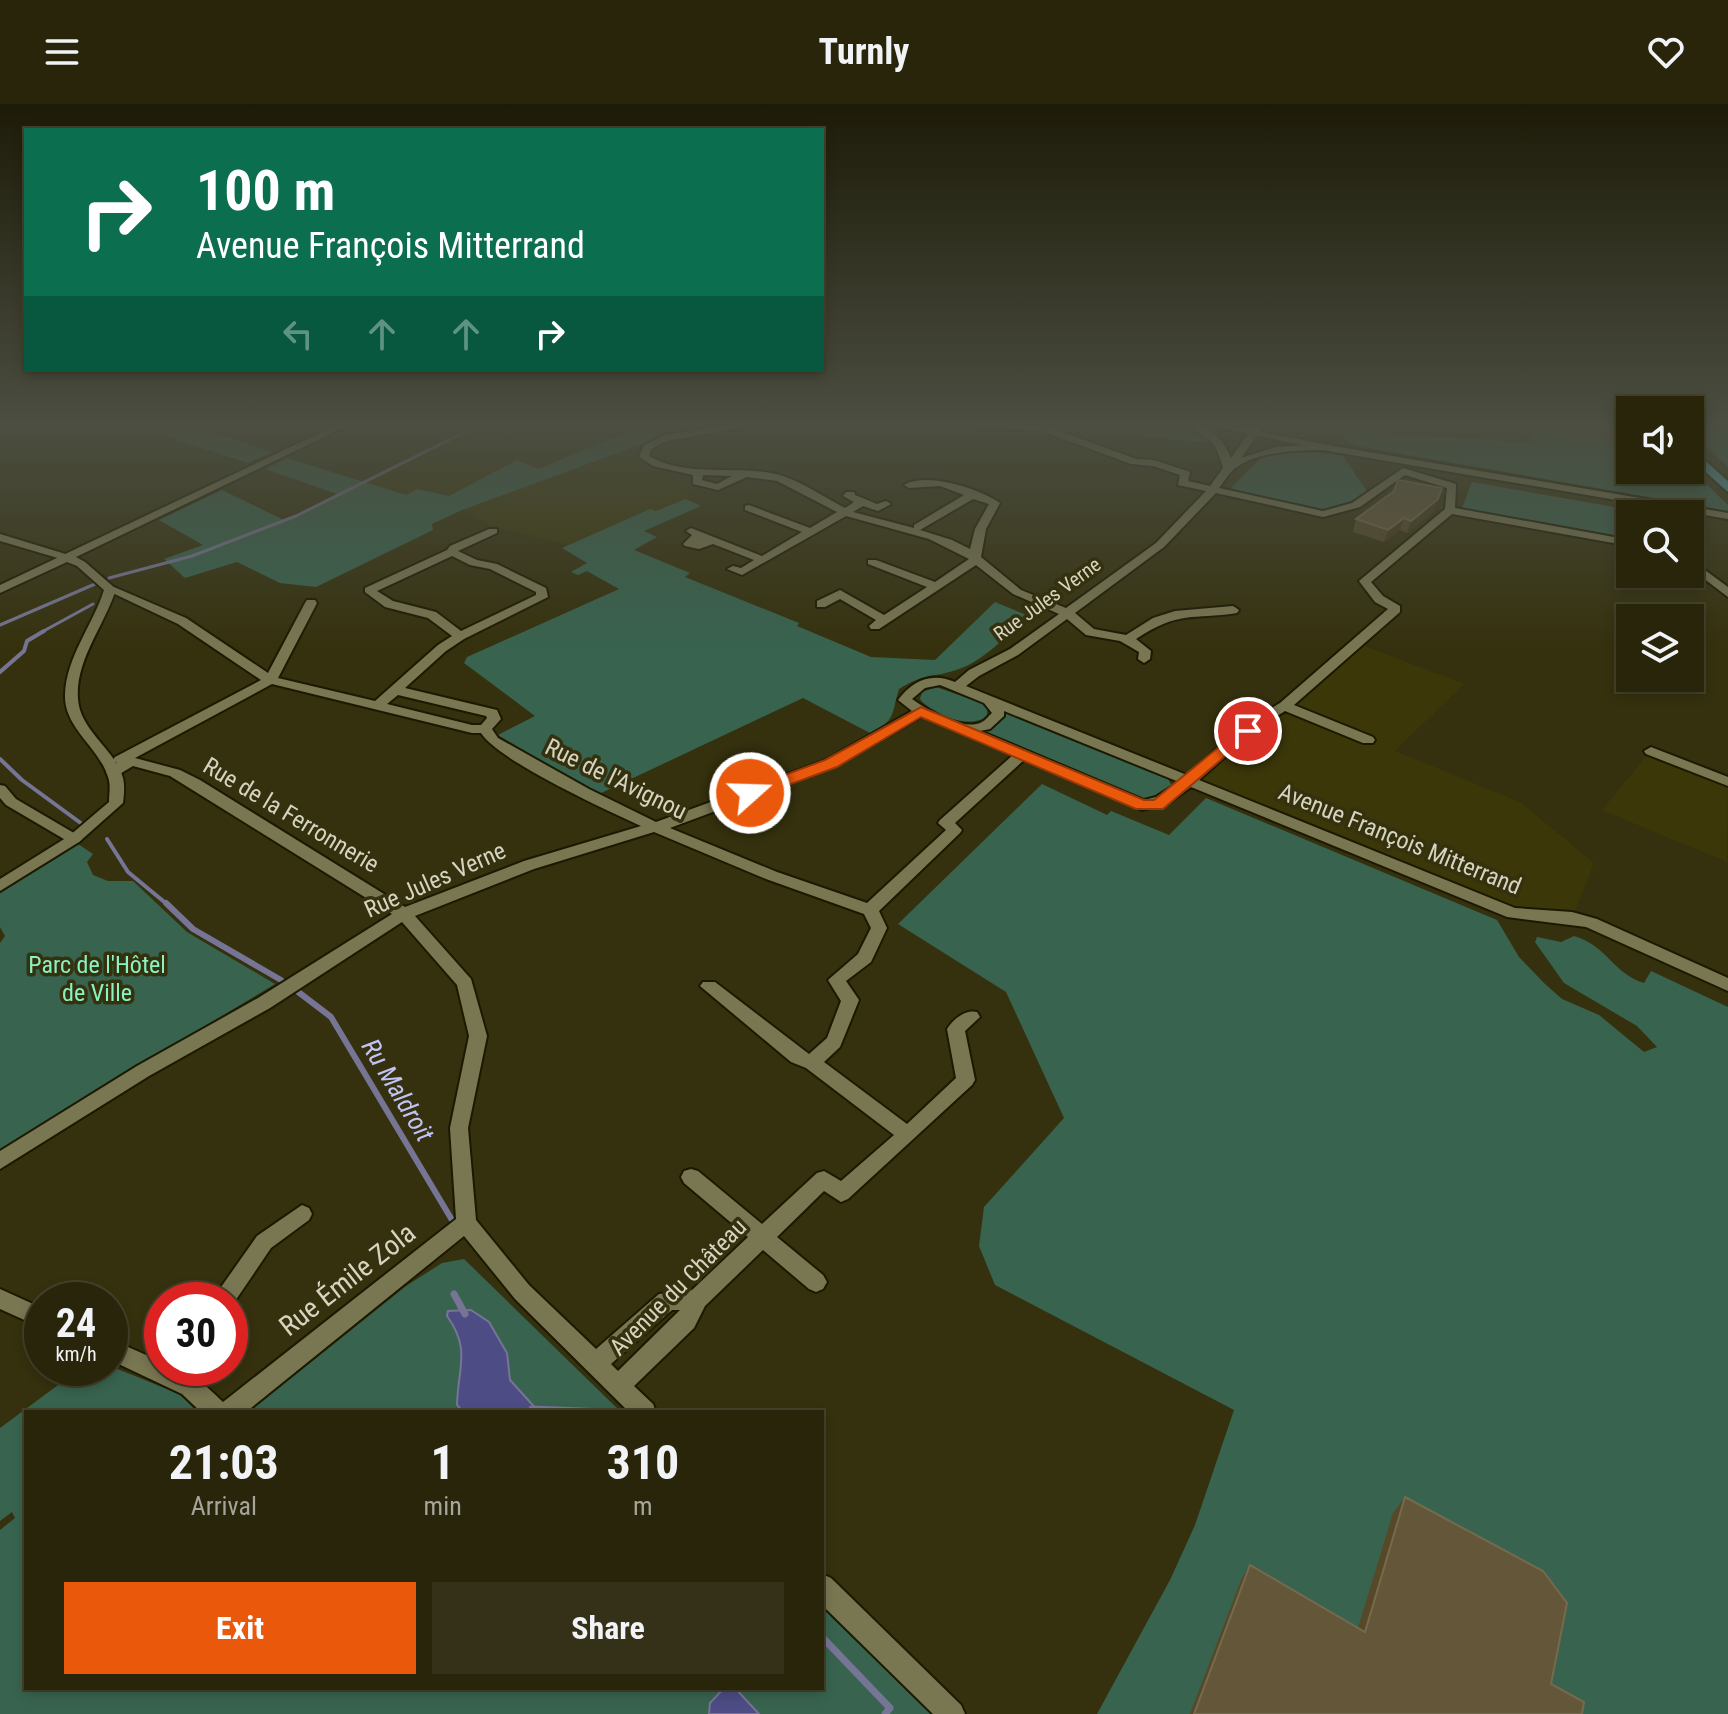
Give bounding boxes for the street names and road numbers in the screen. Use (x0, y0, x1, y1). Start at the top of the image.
street label: Rue Jules Verne (989, 552, 1105, 646)
street label: Rue de l'Avignou (541, 733, 691, 825)
street label: Rue de la Ferronnerie (198, 752, 384, 878)
street label: Avenue François Mitterrand (1275, 777, 1525, 901)
street label: Rue Jules Verne (360, 836, 510, 924)
street label: Avenue du Château (604, 1213, 752, 1361)
street label: Rue Émile Zola (273, 1216, 422, 1343)

